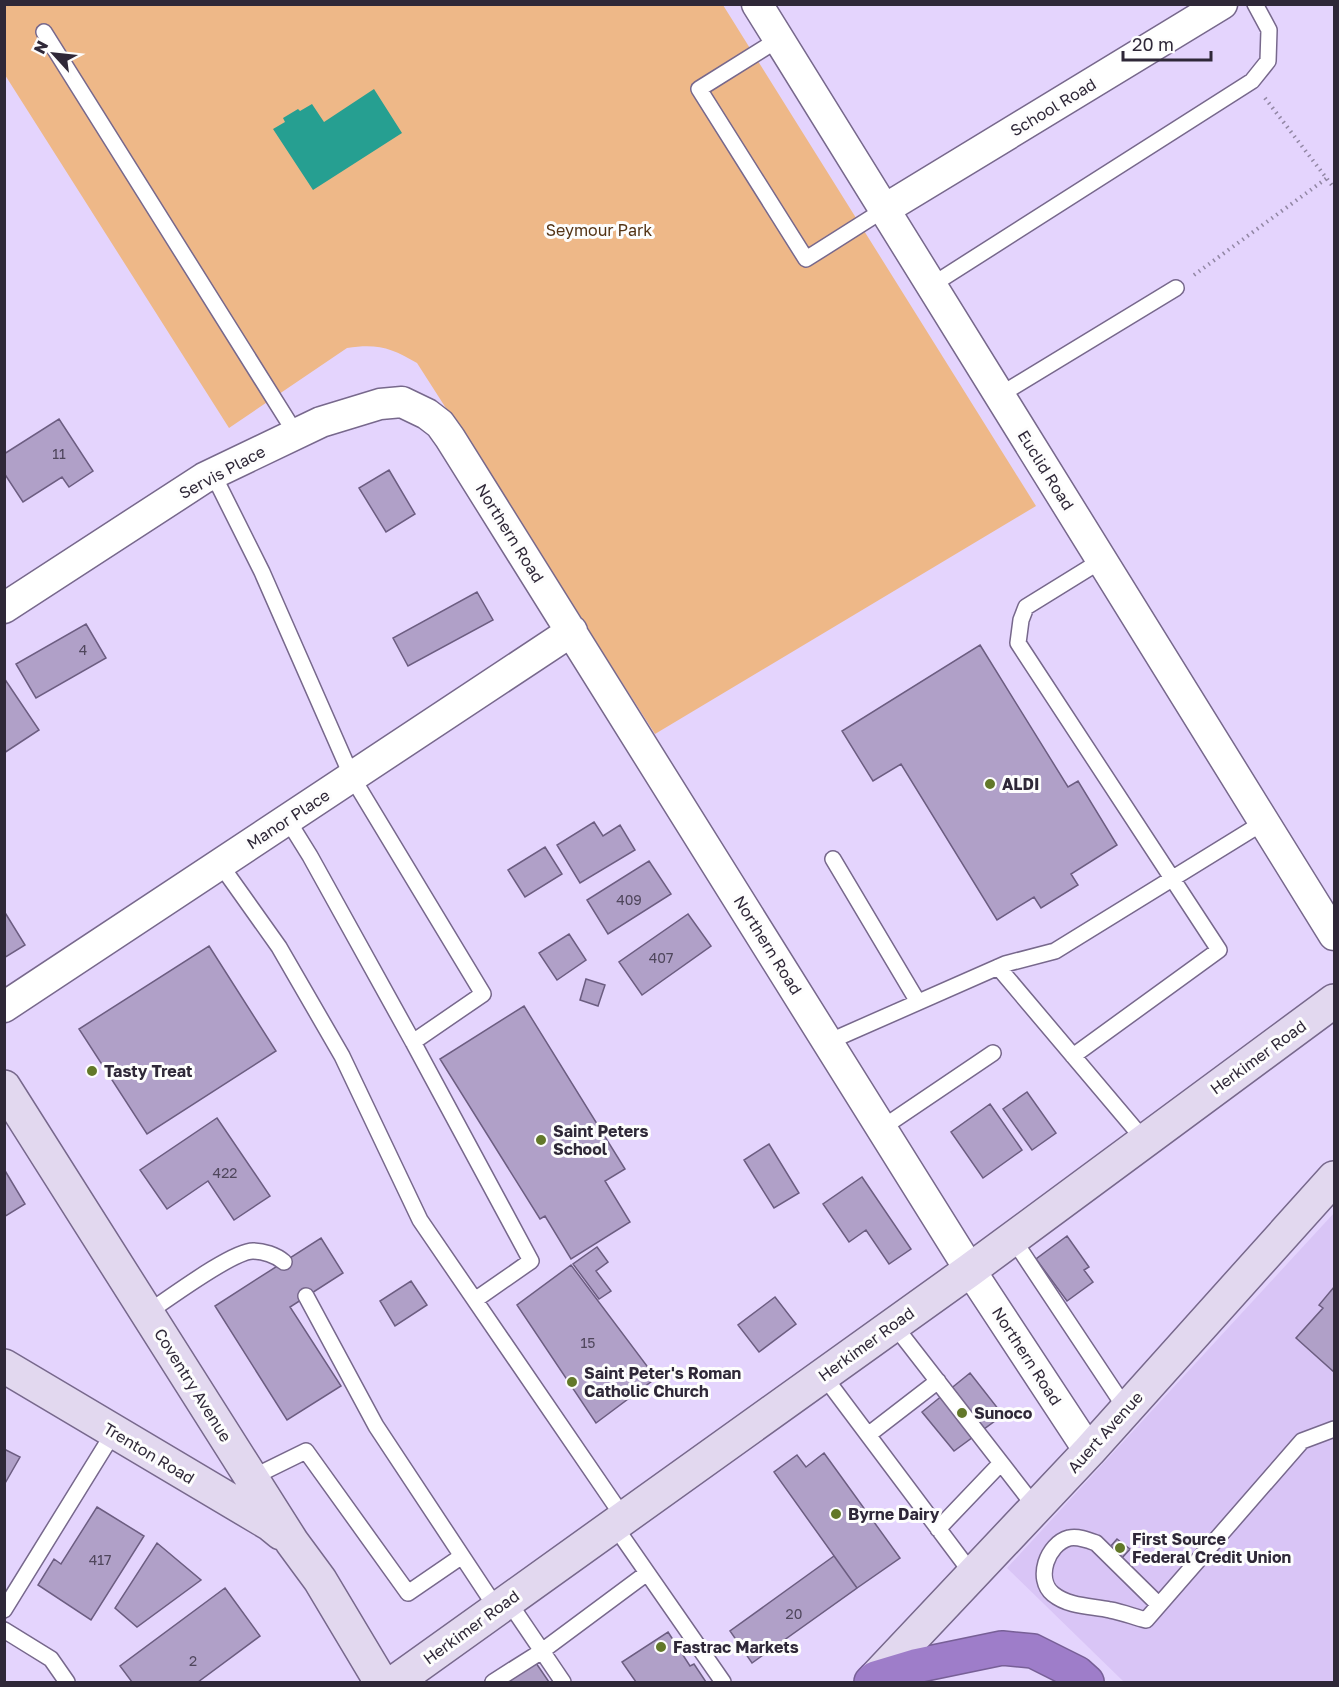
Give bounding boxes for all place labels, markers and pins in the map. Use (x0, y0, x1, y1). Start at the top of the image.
place label: ALDI (1002, 774, 1039, 794)
marker: ALDI (983, 777, 997, 791)
place label: Tasty Treat (104, 1061, 192, 1081)
marker: Tasty Treat (85, 1064, 99, 1078)
place label: Saint Peters School (553, 1121, 648, 1159)
marker: Saint Peters School (534, 1133, 548, 1147)
place label: Saint Peter's Roman Catholic Church (584, 1363, 741, 1401)
marker: Saint Peter's Roman Catholic Church (565, 1375, 579, 1389)
place label: Sunoco (974, 1403, 1033, 1423)
marker: Sunoco (955, 1406, 969, 1420)
place label: Byrne Dairy (848, 1504, 940, 1524)
marker: Byrne Dairy (829, 1507, 843, 1521)
place label: First Source Federal Credit Union (1132, 1529, 1291, 1567)
marker: First Source Federal Credit Union (1113, 1541, 1127, 1555)
place label: Fastrac Markets (673, 1637, 799, 1657)
marker: Fastrac Markets (654, 1640, 668, 1654)

